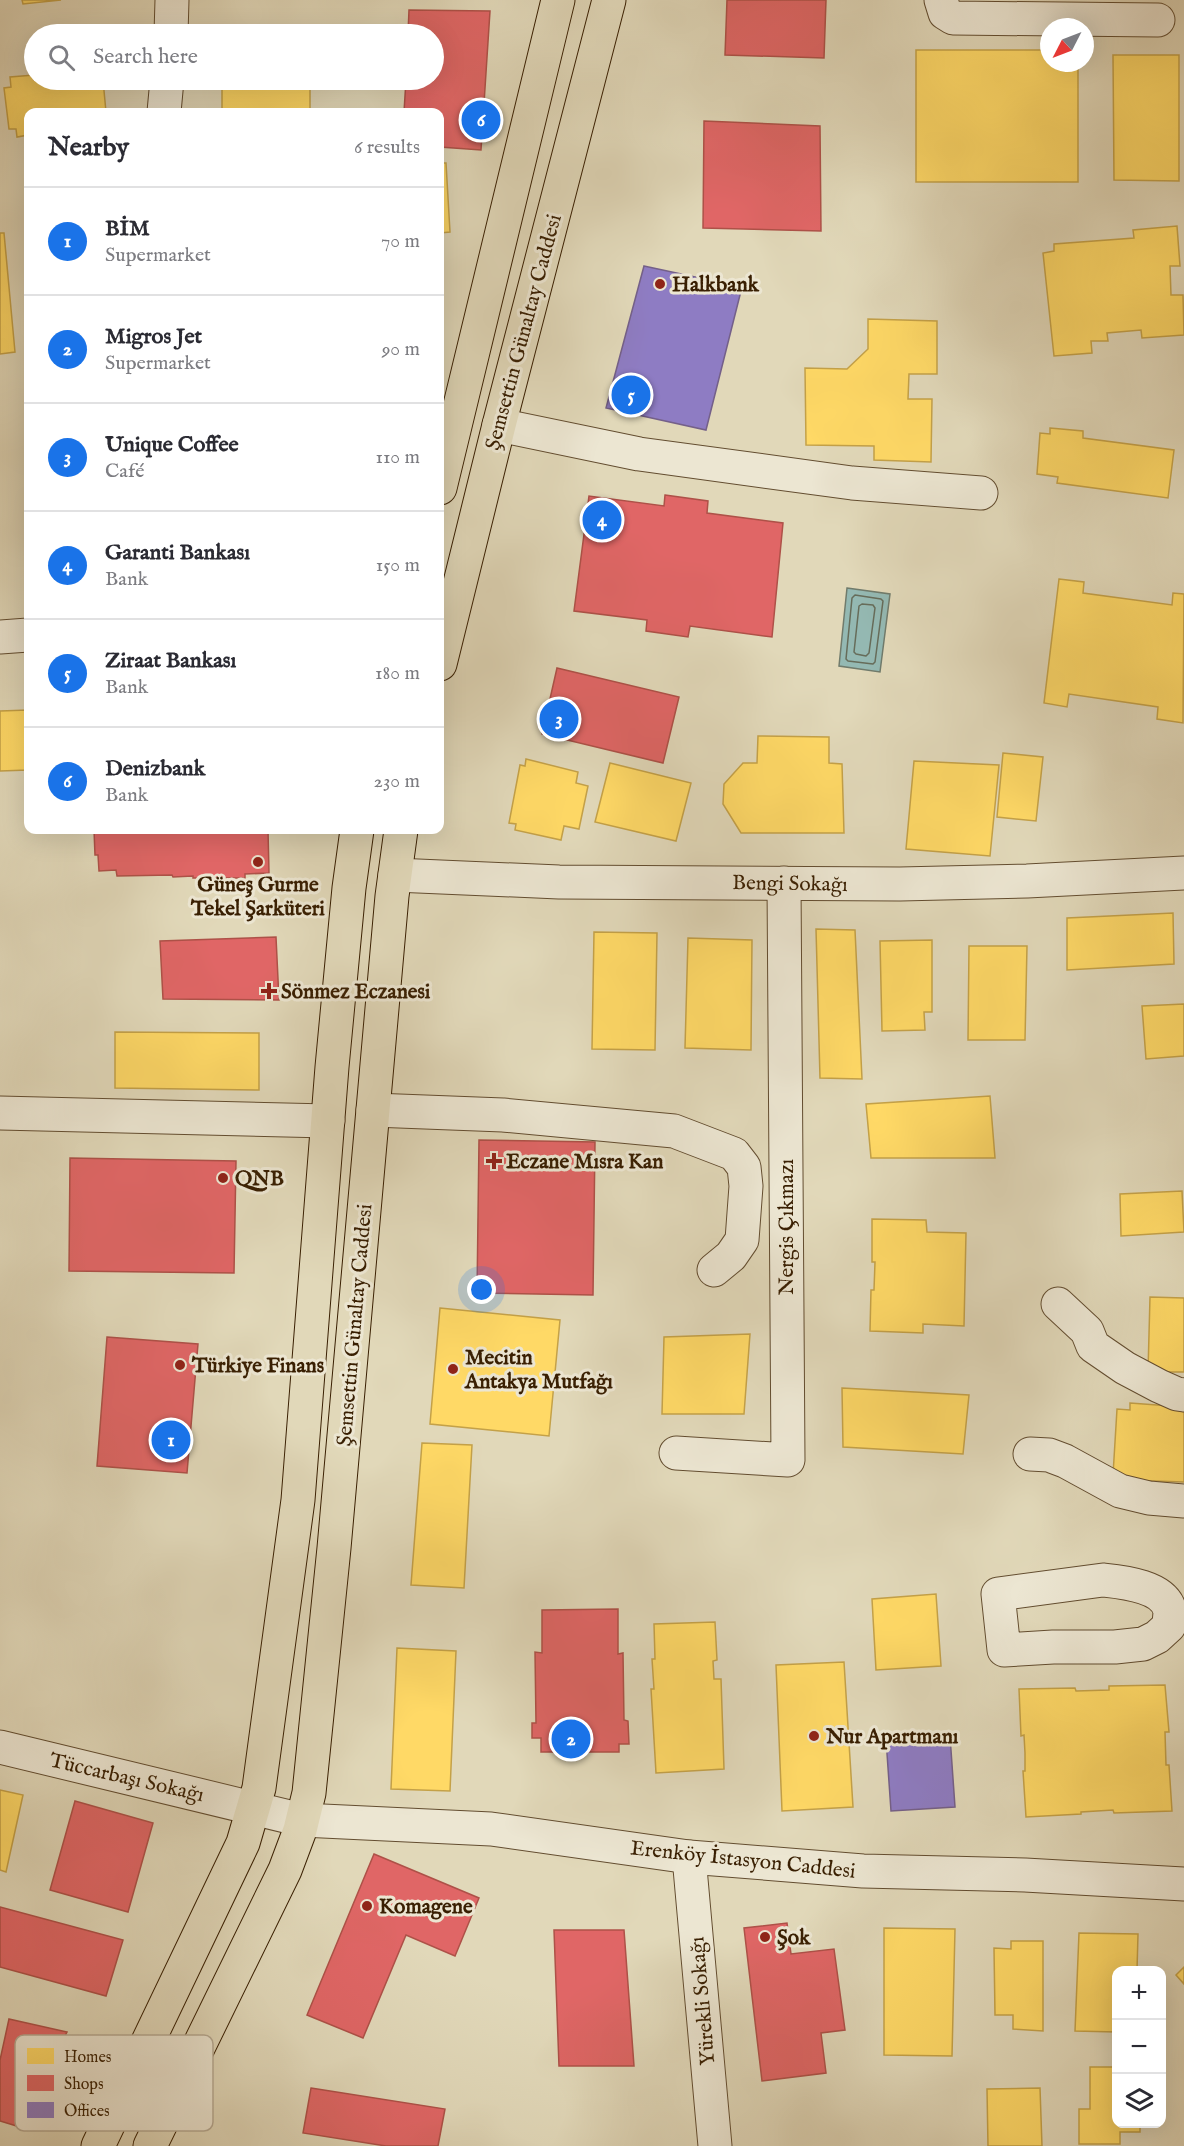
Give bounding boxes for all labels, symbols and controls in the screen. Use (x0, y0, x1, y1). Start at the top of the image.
north arrow (1040, 18, 1094, 72)
search box (24, 24, 444, 90)
icon: search (45, 41, 78, 74)
text: Search here (93, 43, 198, 71)
pin: 6 (462, 98, 500, 142)
text: Nearby (48, 131, 129, 164)
text: 6 results (354, 135, 420, 160)
street label: Şemsettin Günaltay Caddesi (480, 211, 569, 453)
text: BİM (105, 215, 150, 243)
text: 1 (64, 229, 71, 254)
text: 70 m (381, 229, 420, 254)
text: Supermarket (105, 243, 211, 268)
place label: Halkbank (672, 272, 760, 299)
marker: Halkbank (653, 277, 667, 291)
text: Migros Jet (105, 323, 202, 351)
text: 2 (63, 337, 72, 362)
text: 90 m (382, 337, 420, 362)
text: Supermarket (105, 351, 211, 376)
pin: 5 (612, 372, 650, 418)
text: Unique Coffee (105, 431, 239, 459)
text: 3 (64, 445, 71, 470)
text: 110 m (376, 445, 420, 470)
text: Café (105, 459, 144, 484)
pin: 4 (582, 498, 622, 542)
text: Garanti Bankası (105, 539, 250, 567)
text: 4 (63, 553, 72, 578)
text: 150 m (376, 553, 420, 578)
text: Bank (105, 567, 148, 592)
text: Ziraat Bankası (105, 647, 236, 675)
text: 5 (64, 661, 71, 686)
text: 180 m (375, 661, 420, 686)
text: Bank (105, 675, 148, 700)
pin: 3 (540, 696, 578, 742)
text: Denizbank (105, 755, 205, 783)
text: 6 (63, 769, 72, 794)
text: 230 m (374, 769, 420, 794)
text: Bank (105, 783, 148, 808)
marker: Güneş Gurme Tekel Şarküteri (251, 855, 265, 869)
street label: Bengi Sokağı (732, 870, 848, 899)
place label: Güneş Gurme Tekel Şarküteri (190, 872, 325, 923)
place label: Sönmez Eczanesi (281, 979, 431, 1006)
marker: Sönmez Eczanesi (262, 984, 276, 998)
place label: Eczane Mısra Kan (506, 1149, 663, 1176)
marker: Eczane Mısra Kan (487, 1154, 501, 1168)
street label: Nergis Çıkmazı (774, 1159, 801, 1295)
place label: QNB (235, 1166, 284, 1193)
marker: QNB (216, 1171, 230, 1185)
street label: Şemsettin Günaltay Caddesi (331, 1203, 380, 1447)
your location (467, 1275, 496, 1304)
place label: Mecitin Antakya Mutfağı (464, 1345, 613, 1396)
place label: Türkiye Finans (191, 1353, 324, 1380)
marker: Türkiye Finans (173, 1358, 187, 1372)
marker: Mecitin Antakya Mutfağı (446, 1362, 460, 1376)
pin: 1 (152, 1418, 190, 1462)
pin: 2 (552, 1716, 590, 1762)
place label: Nur Apartmanı (825, 1724, 959, 1751)
marker: Nur Apartmanı (807, 1729, 821, 1743)
street label: Tüccarbaşı Sokağı (47, 1748, 207, 1809)
street label: Erenköy İstasyon Caddesi (629, 1835, 857, 1886)
place label: Komagene (379, 1894, 473, 1921)
marker: Komagene (360, 1899, 374, 1913)
place label: Şok (777, 1925, 811, 1952)
marker: Şok (758, 1930, 772, 1944)
street label: Yürekli Sokağı (684, 1935, 723, 2066)
map controls (1112, 1966, 1166, 2128)
button: + (1112, 1966, 1166, 2020)
button: − (1112, 2020, 1166, 2074)
legend (15, 2035, 213, 2131)
text: Homes (64, 2048, 112, 2068)
button: layers (1112, 2074, 1166, 2128)
text: Shops (64, 2075, 104, 2095)
text: Offices (64, 2102, 110, 2122)

